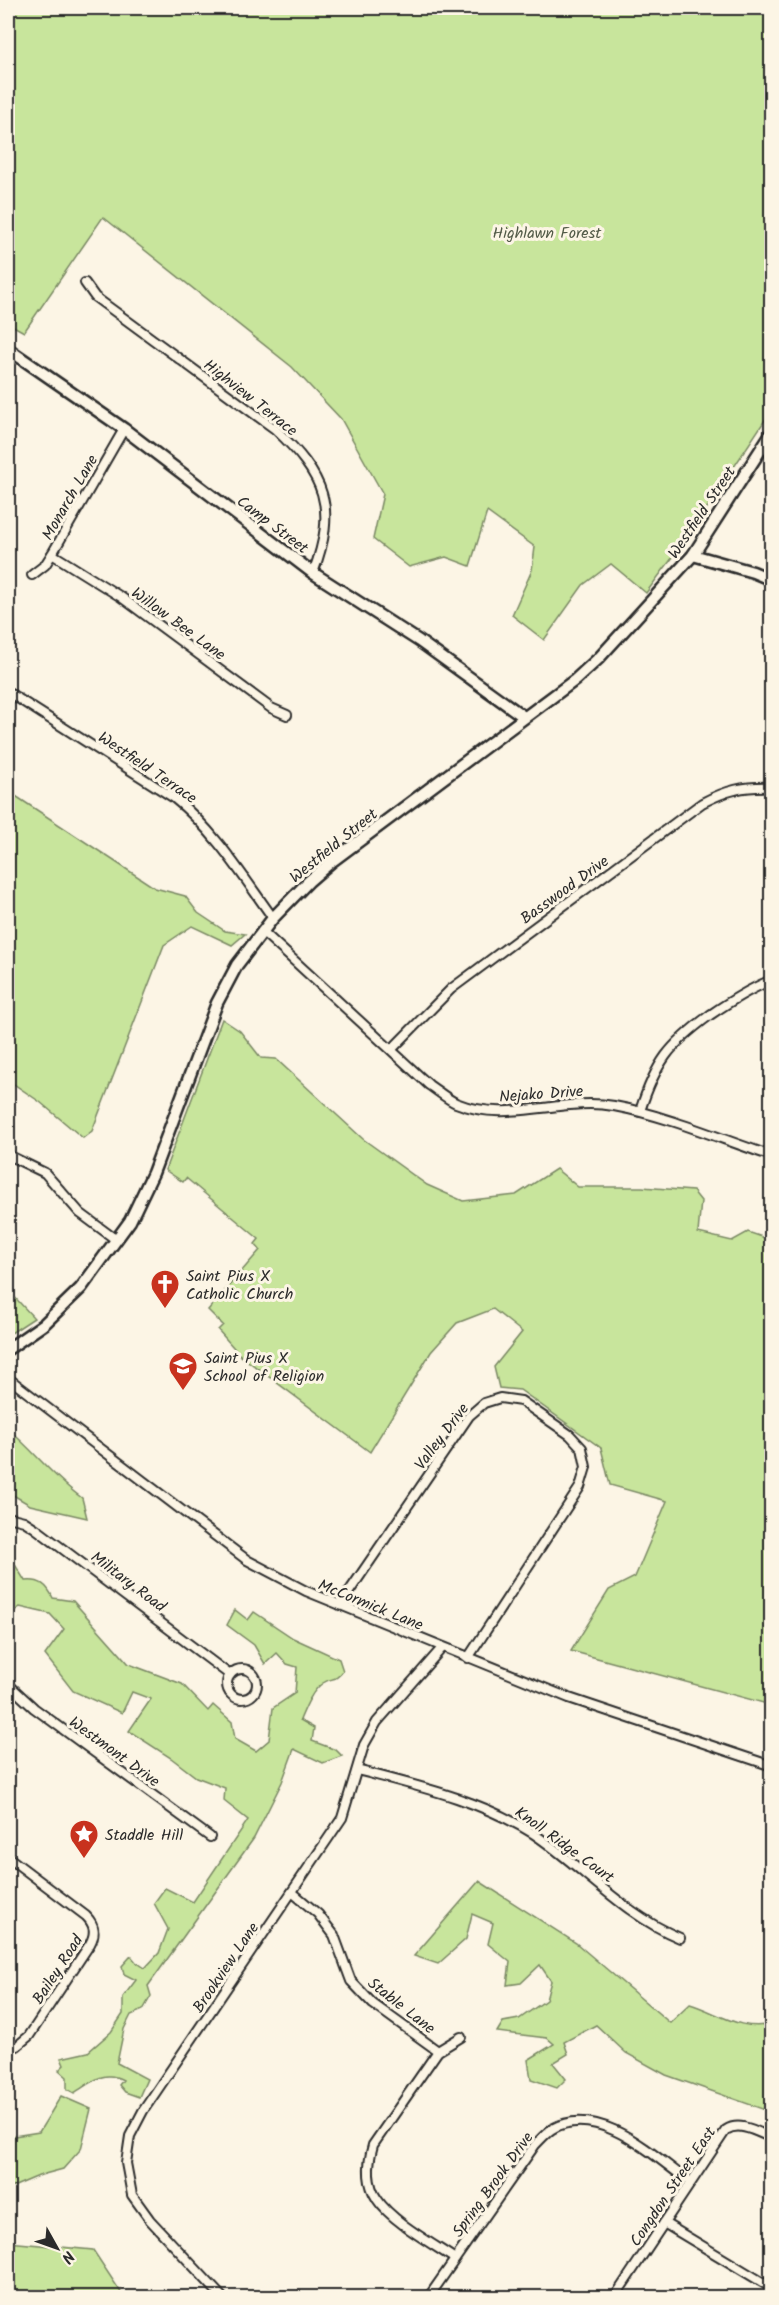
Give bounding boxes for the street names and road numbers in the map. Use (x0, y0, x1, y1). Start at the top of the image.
street label: Highview Terrace (198, 353, 303, 443)
street label: Monarch Lane (36, 450, 105, 545)
street label: Westfield Street (662, 461, 743, 564)
street label: Camp Street (231, 490, 314, 561)
street label: Willow Bee Lane (126, 581, 231, 667)
street label: Westfield Terrace (93, 726, 202, 811)
street label: Westfield Street (284, 802, 384, 890)
street label: Basswood Drive (515, 849, 614, 931)
street label: Nejako Drive (498, 1079, 584, 1110)
street label: Valley Drive (409, 1398, 476, 1476)
street label: Military Road (85, 1545, 172, 1620)
street label: McCormick Lane (314, 1573, 427, 1638)
street label: Westmont Drive (63, 1711, 165, 1794)
street label: Knoll Ridge Court (509, 1800, 620, 1890)
street label: Brookview Lane (187, 1918, 266, 2018)
street label: Bailey Road (26, 1929, 91, 2010)
street label: Stable Lane (362, 1972, 440, 2041)
street label: Congdon Street East (624, 2121, 723, 2252)
street label: Spring Brook Drive (446, 2127, 540, 2243)

